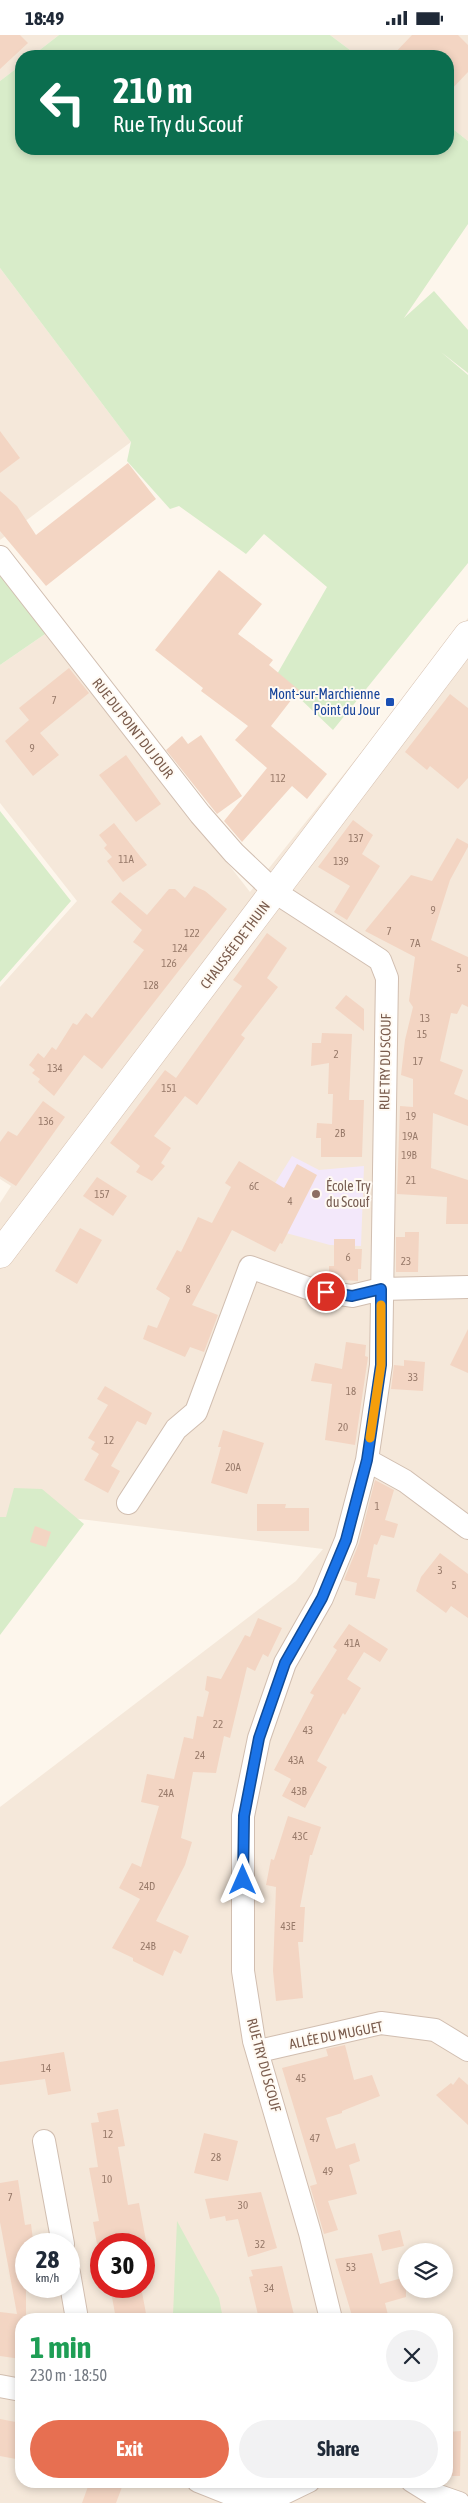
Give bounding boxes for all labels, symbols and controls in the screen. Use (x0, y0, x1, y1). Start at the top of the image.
text: 18:49 (25, 7, 64, 29)
icon: left (30, 70, 95, 135)
text: 210 m (113, 70, 192, 110)
text: Rue Try du Scouf (113, 111, 243, 137)
street label: RUE DU POINT DU JOUR (89, 675, 177, 781)
place label: Mont-sur-Marchienne Point du Jour (269, 686, 381, 718)
house number: 7 (51, 694, 57, 706)
marker: Mont-sur-Marchienne Point du Jour (384, 696, 396, 708)
house number: 9 (29, 742, 35, 754)
house number: 112 (270, 772, 286, 784)
house number: 137 (348, 832, 364, 844)
house number: 11A (118, 853, 134, 865)
house number: 139 (333, 855, 349, 867)
street label: CHAUSSÉE DE THUIN (197, 898, 273, 992)
house number: 9 (430, 904, 436, 916)
house number: 7 (386, 925, 392, 937)
house number: 122 (184, 927, 200, 939)
house number: 7A (410, 937, 421, 949)
house number: 124 (172, 942, 188, 954)
house number: 126 (161, 957, 177, 969)
house number: 5 (456, 962, 462, 974)
house number: 128 (143, 979, 159, 991)
house number: 13 (420, 1012, 430, 1024)
street label: RUE TRY DU SCOUF (376, 1013, 394, 1110)
house number: 15 (417, 1028, 427, 1040)
house number: 2 (333, 1048, 339, 1060)
house number: 17 (413, 1055, 423, 1067)
house number: 134 (47, 1062, 63, 1074)
house number: 151 (161, 1082, 177, 1094)
house number: 19 (406, 1110, 416, 1122)
house number: 136 (38, 1115, 54, 1127)
house number: 2B (335, 1127, 346, 1139)
house number: 19A (402, 1130, 418, 1142)
house number: 19B (401, 1149, 418, 1161)
house number: 21 (406, 1174, 416, 1186)
place label: École Try du Scouf (326, 1178, 371, 1210)
house number: 6C (249, 1180, 259, 1192)
house number: 157 (94, 1188, 110, 1200)
marker: École Try du Scouf (310, 1188, 322, 1200)
house number: 4 (287, 1195, 293, 1207)
house number: 6 (345, 1251, 351, 1263)
house number: 23 (401, 1255, 411, 1267)
pin (305, 1271, 347, 1313)
icon: arrive (312, 1278, 340, 1306)
house number: 8 (185, 1283, 191, 1295)
house number: 33 (408, 1371, 418, 1383)
house number: 18 (346, 1385, 356, 1397)
house number: 20 (338, 1421, 348, 1433)
house number: 12 (104, 1434, 114, 1446)
house number: 20A (225, 1461, 241, 1473)
house number: 1 (374, 1500, 380, 1512)
house number: 3 (437, 1564, 443, 1576)
house number: 5 (451, 1579, 457, 1591)
house number: 41A (344, 1637, 360, 1649)
house number: 22 (213, 1718, 223, 1730)
house number: 43 (303, 1724, 313, 1736)
house number: 24 (195, 1749, 205, 1761)
house number: 43A (288, 1754, 304, 1766)
house number: 43B (291, 1785, 308, 1797)
house number: 24A (158, 1787, 174, 1799)
house number: 43C (292, 1830, 308, 1842)
position arrow (216, 1853, 268, 1905)
house number: 24D (139, 1880, 155, 1892)
house number: 43E (280, 1920, 296, 1932)
house number: 24B (140, 1940, 157, 1952)
street label: RUE TRY DU SCOUF (244, 2016, 284, 2114)
street label: ALLÉE DU MUGUET (288, 2018, 384, 2052)
house number: 14 (41, 2062, 51, 2074)
house number: 45 (296, 2072, 306, 2084)
house number: 12 (103, 2128, 113, 2140)
house number: 47 (310, 2132, 320, 2144)
house number: 28 (211, 2151, 221, 2163)
house number: 49 (323, 2165, 333, 2177)
house number: 10 (102, 2173, 112, 2185)
house number: 7 (7, 2191, 13, 2203)
house number: 30 (238, 2199, 248, 2211)
speed limit sign: 30 (90, 2233, 155, 2298)
house number: 32 (255, 2238, 265, 2250)
map controls (398, 2243, 453, 2298)
button: layers (398, 2243, 453, 2298)
text: 28 (36, 2245, 59, 2273)
house number: 53 (346, 2261, 356, 2273)
text: km/h (36, 2271, 59, 2285)
house number: 34 (264, 2282, 274, 2294)
text: 1 min (30, 2330, 91, 2364)
button: close (386, 2330, 438, 2382)
text: 230 m · 18:50 (30, 2366, 107, 2384)
button: Exit (30, 2420, 229, 2478)
button: Share (239, 2420, 438, 2478)

